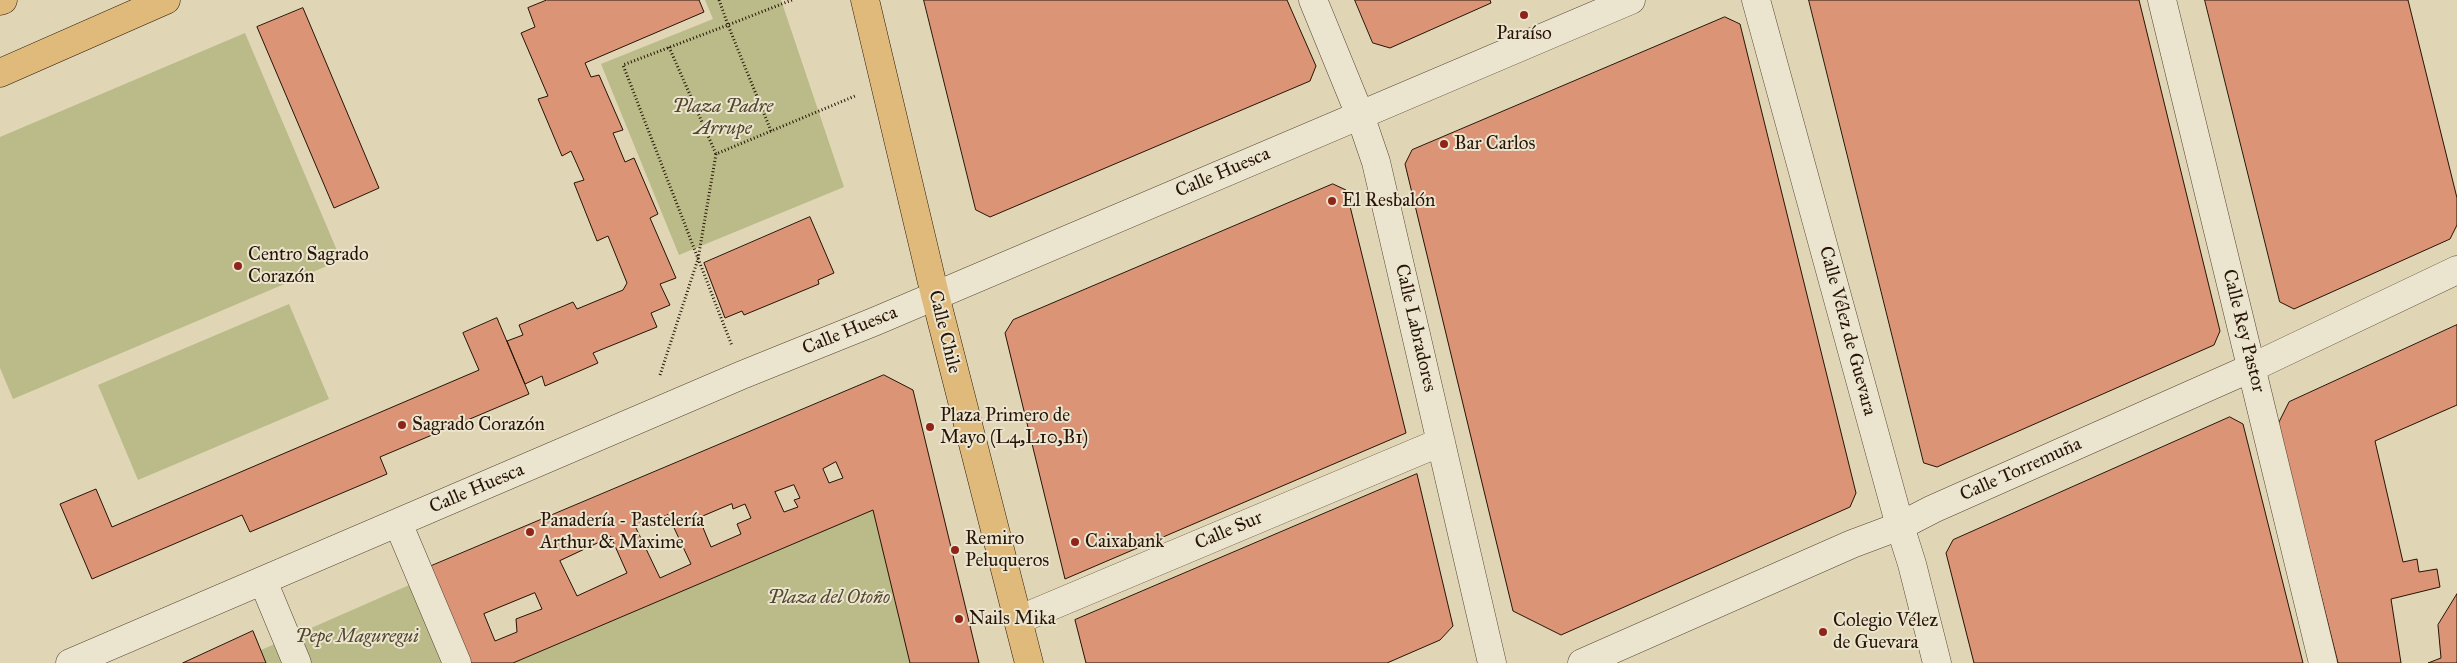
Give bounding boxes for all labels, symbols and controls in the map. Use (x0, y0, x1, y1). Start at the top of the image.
marker: Paraíso (1518, 9, 1530, 21)
place label: Paraíso (1496, 23, 1552, 45)
park label: Plaza Padre Arrupe (673, 96, 773, 140)
place label: Bar Carlos (1454, 133, 1536, 155)
marker: Bar Carlos (1438, 138, 1450, 150)
street label: Calle Huesca (1172, 143, 1274, 203)
place label: El Resbalón (1342, 190, 1435, 212)
marker: El Resbalón (1326, 195, 1338, 207)
place label: Centro Sagrado Corazón (248, 244, 369, 288)
street label: Calle Vélez de Guevara (1813, 244, 1881, 418)
marker: Centro Sagrado Corazón (232, 260, 244, 272)
street label: Calle Labradores (1389, 262, 1441, 394)
street label: Calle Rey Pastor (2217, 267, 2269, 395)
street label: Calle Chile (923, 288, 965, 376)
street label: Calle Huesca (799, 302, 901, 360)
place label: Plaza Primero de Mayo (L4,L10,B1) (940, 405, 1088, 449)
place label: Sagrado Corazón (412, 414, 545, 436)
marker: Sagrado Corazón (396, 419, 408, 431)
marker: Plaza Primero de Mayo (L4,L10,B1) (924, 421, 936, 433)
street label: Calle Torremuña (1957, 433, 2085, 507)
street label: Calle Huesca (426, 459, 528, 519)
street label: Calle Sur (1192, 507, 1266, 555)
place label: Panadería - Pastelería Arthur & Maxime (540, 510, 704, 554)
marker: Panadería - Pastelería Arthur & Maxime (524, 526, 536, 538)
place label: Remiro Peluqueros (965, 528, 1049, 572)
place label: Caixabank (1085, 531, 1164, 553)
marker: Caixabank (1069, 536, 1081, 548)
marker: Remiro Peluqueros (949, 544, 961, 556)
park label: Plaza del Otoño (768, 587, 890, 609)
place label: Nails Mika (969, 608, 1056, 630)
place label: Colegio Vélez de Guevara (1833, 610, 1938, 654)
marker: Nails Mika (953, 613, 965, 625)
park label: Pepe Maguregui (295, 626, 419, 648)
marker: Colegio Vélez de Guevara (1817, 626, 1829, 638)

